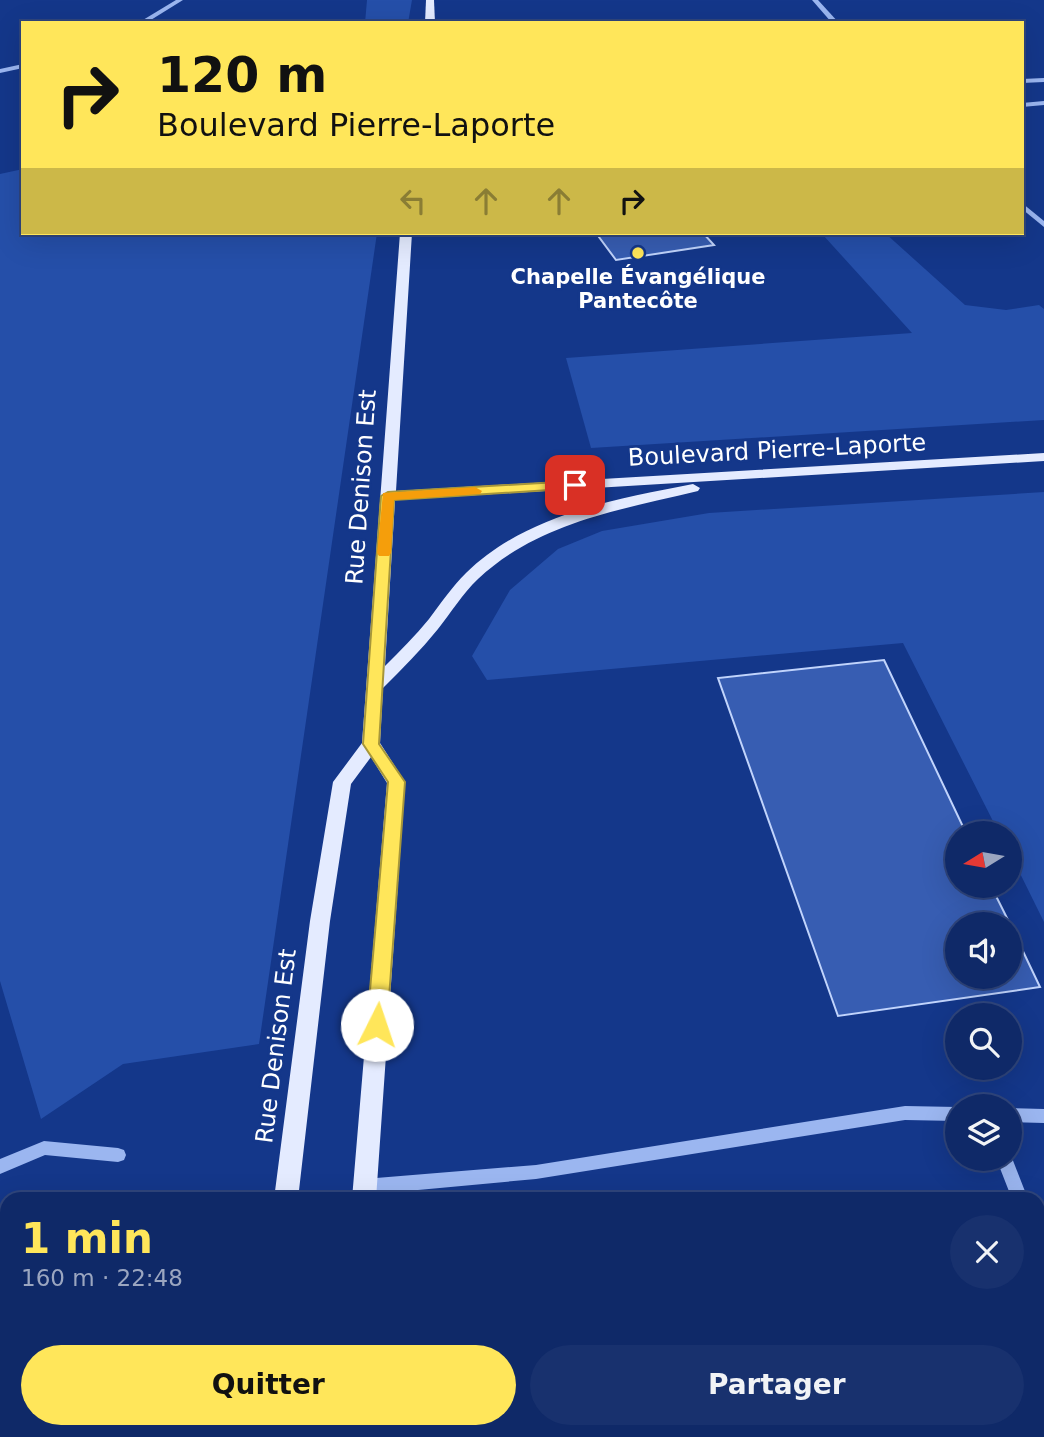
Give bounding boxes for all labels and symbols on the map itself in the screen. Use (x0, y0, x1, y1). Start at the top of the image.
marker: Chapelle Évangélique Pantecôte (630, 245, 646, 261)
place label: Chapelle Évangélique Pantecôte (511, 264, 765, 313)
street label: Rue Denison Est (340, 389, 382, 585)
street label: Boulevard Pierre-Laporte (627, 428, 927, 472)
pin (545, 455, 605, 515)
north arrow (945, 821, 1022, 898)
street label: Rue Denison Est (250, 947, 302, 1145)
position arrow (340, 988, 414, 1062)

